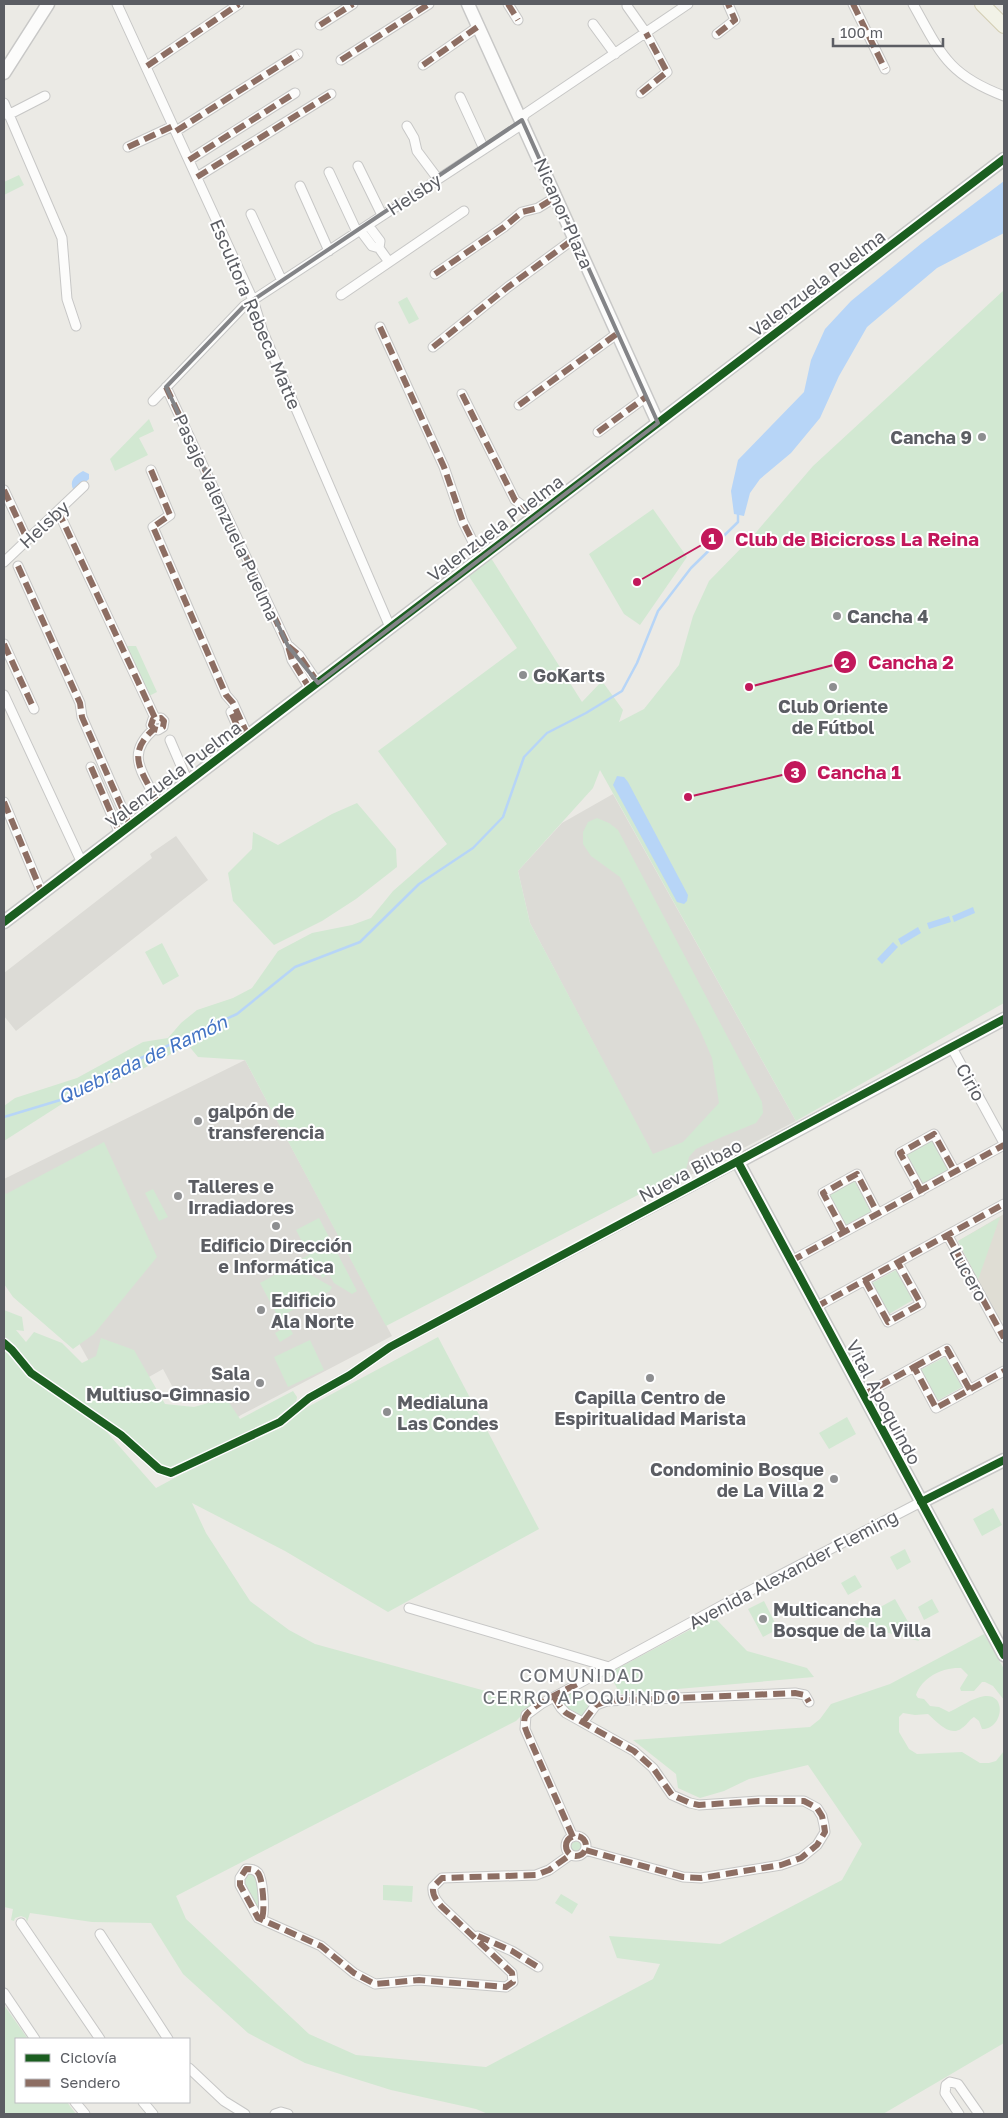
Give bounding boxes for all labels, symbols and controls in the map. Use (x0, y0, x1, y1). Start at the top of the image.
scale bar (833, 15, 943, 47)
text: 100 m (840, 23, 883, 41)
street label: Nicanor Plaza (530, 154, 598, 272)
street label: Helsby (383, 168, 445, 220)
street label: Escultora Rebeca Matte (206, 215, 306, 413)
street label: Valenzuela Puelma (745, 225, 889, 341)
street label: Pasaje Valenzuela Puelma (169, 410, 285, 624)
place label: Cancha 9 (890, 426, 972, 448)
marker: Cancha 9 (976, 431, 988, 443)
street label: Valenzuela Puelma (423, 470, 567, 586)
street label: Helsby (14, 495, 74, 553)
callout: Club de Bicicross La Reina (700, 522, 989, 556)
text: Club de Bicicross La Reina (735, 527, 979, 550)
text: 1 (708, 529, 716, 547)
place label: Cancha 4 (847, 605, 929, 627)
marker: Cancha 4 (831, 610, 843, 622)
callout: Cancha 2 (833, 645, 963, 679)
text: Cancha 2 (868, 650, 954, 673)
text: 2 (840, 653, 850, 671)
place label: GoKarts (533, 664, 605, 686)
marker: GoKarts (517, 669, 529, 681)
marker: Club Oriente de Fútbol (827, 681, 839, 693)
place label: Club Oriente de Fútbol (778, 695, 888, 738)
street label: Valenzuela Puelma (101, 716, 245, 832)
callout: Cancha 1 (782, 755, 911, 789)
text: Cancha 1 (817, 760, 901, 783)
text: 3 (790, 763, 800, 781)
water label: Quebrada de Ramón (54, 1009, 232, 1108)
street label: Cirio (952, 1059, 990, 1105)
place label: galpón de transferencia (208, 1100, 324, 1143)
marker: galpón de transferencia (192, 1115, 204, 1127)
street label: Nueva Bilbao (635, 1134, 745, 1206)
place label: Talleres e Irradiadores (188, 1175, 294, 1218)
marker: Talleres e Irradiadores (172, 1190, 184, 1202)
marker: Edificio Dirección e Informática (270, 1220, 282, 1232)
place label: Edificio Dirección e Informática (200, 1234, 352, 1277)
street label: Lucero (945, 1243, 993, 1305)
place label: Edificio Ala Norte (271, 1289, 355, 1332)
marker: Edificio Ala Norte (255, 1304, 267, 1316)
street label: Vital Apoquindo (842, 1336, 926, 1468)
place label: Sala Multiuso-Gimnasio (86, 1362, 250, 1405)
marker: Capilla Centro de Espiritualidad Marista (644, 1372, 656, 1384)
marker: Sala Multiuso-Gimnasio (254, 1377, 266, 1389)
place label: Capilla Centro de Espiritualidad Marista (554, 1386, 746, 1429)
place label: Medialuna Las Condes (397, 1391, 499, 1434)
marker: Medialuna Las Condes (381, 1406, 393, 1418)
place label: Condominio Bosque de La Villa 2 (650, 1458, 824, 1501)
marker: Condominio Bosque de La Villa 2 (828, 1473, 840, 1485)
street label: Avenida Alexander Fleming (685, 1504, 901, 1634)
place label: Multicancha Bosque de la Villa (773, 1598, 931, 1641)
marker: Multicancha Bosque de la Villa (757, 1613, 769, 1625)
district label: COMUNIDAD CERRO APOQUINDO (482, 1663, 682, 1708)
legend (15, 2038, 190, 2103)
text: Ciclovía (60, 2048, 117, 2066)
text: Sendero (60, 2073, 120, 2091)

